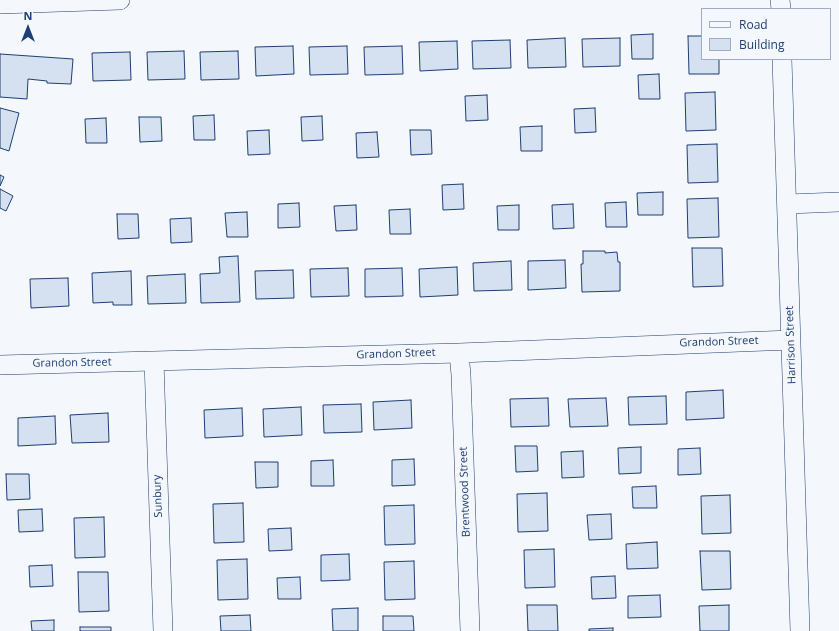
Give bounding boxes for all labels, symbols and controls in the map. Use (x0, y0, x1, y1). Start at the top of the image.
north arrow (8, 8, 48, 48)
text: N (24, 8, 32, 23)
legend (701, 8, 831, 60)
text: Road (739, 16, 768, 33)
text: Building (739, 36, 784, 53)
street label: Harrison Street (783, 306, 799, 384)
street label: Grandon Street (679, 334, 759, 350)
street label: Grandon Street (356, 346, 436, 362)
street label: Grandon Street (32, 356, 112, 370)
street label: Brentwood Street (457, 447, 473, 537)
street label: Sunbury (151, 474, 165, 518)

